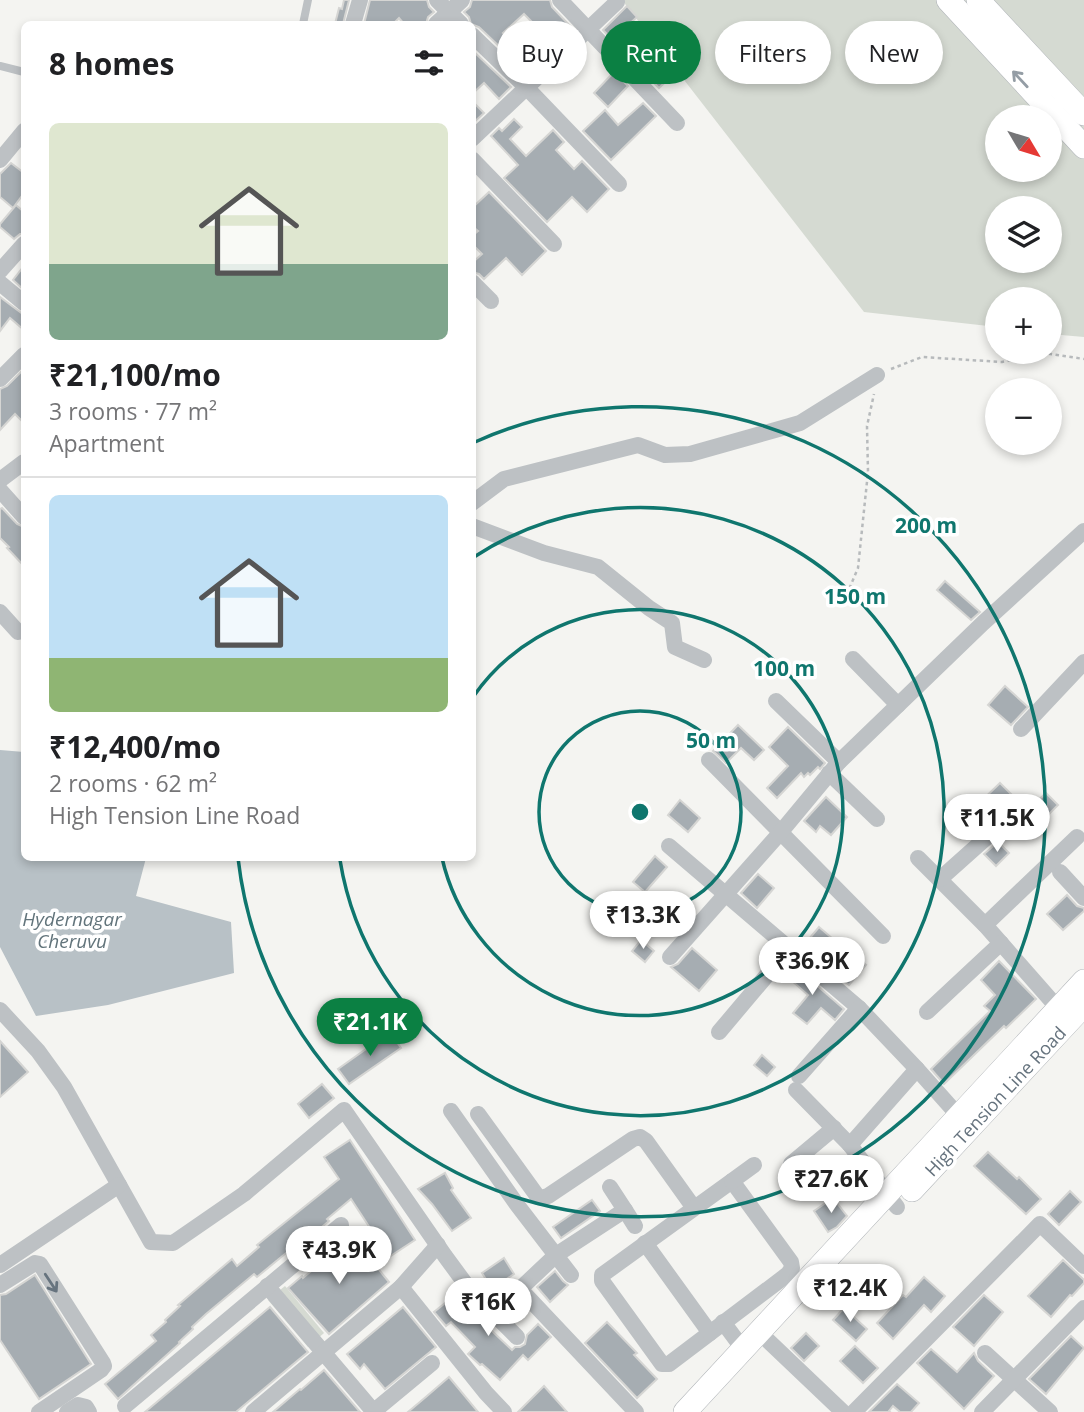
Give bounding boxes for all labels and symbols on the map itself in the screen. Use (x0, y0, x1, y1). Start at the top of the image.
one-way arrow (1012, 71, 1029, 88)
north arrow (985, 105, 1062, 182)
text: 200 m (895, 511, 957, 539)
text: 150 m (824, 582, 886, 610)
text: 100 m (753, 654, 815, 682)
text: 50 m (686, 726, 736, 754)
pin: ₹11.5K (940, 794, 1054, 854)
centre of rings (628, 800, 652, 824)
pin: ₹13.3K (586, 892, 700, 951)
water label: Hydernagar Cheruvu (22, 906, 123, 954)
pin: ₹36.9K (755, 937, 869, 997)
pin: ₹21.1K (313, 998, 427, 1058)
street label: High Tension Line Road (919, 1021, 1071, 1181)
pin: ₹27.6K (774, 1156, 888, 1215)
pin: ₹43.9K (282, 1226, 396, 1286)
pin: ₹12.4K (793, 1264, 907, 1324)
one-way arrow (45, 1272, 59, 1292)
pin: ₹16K (447, 1278, 529, 1338)

